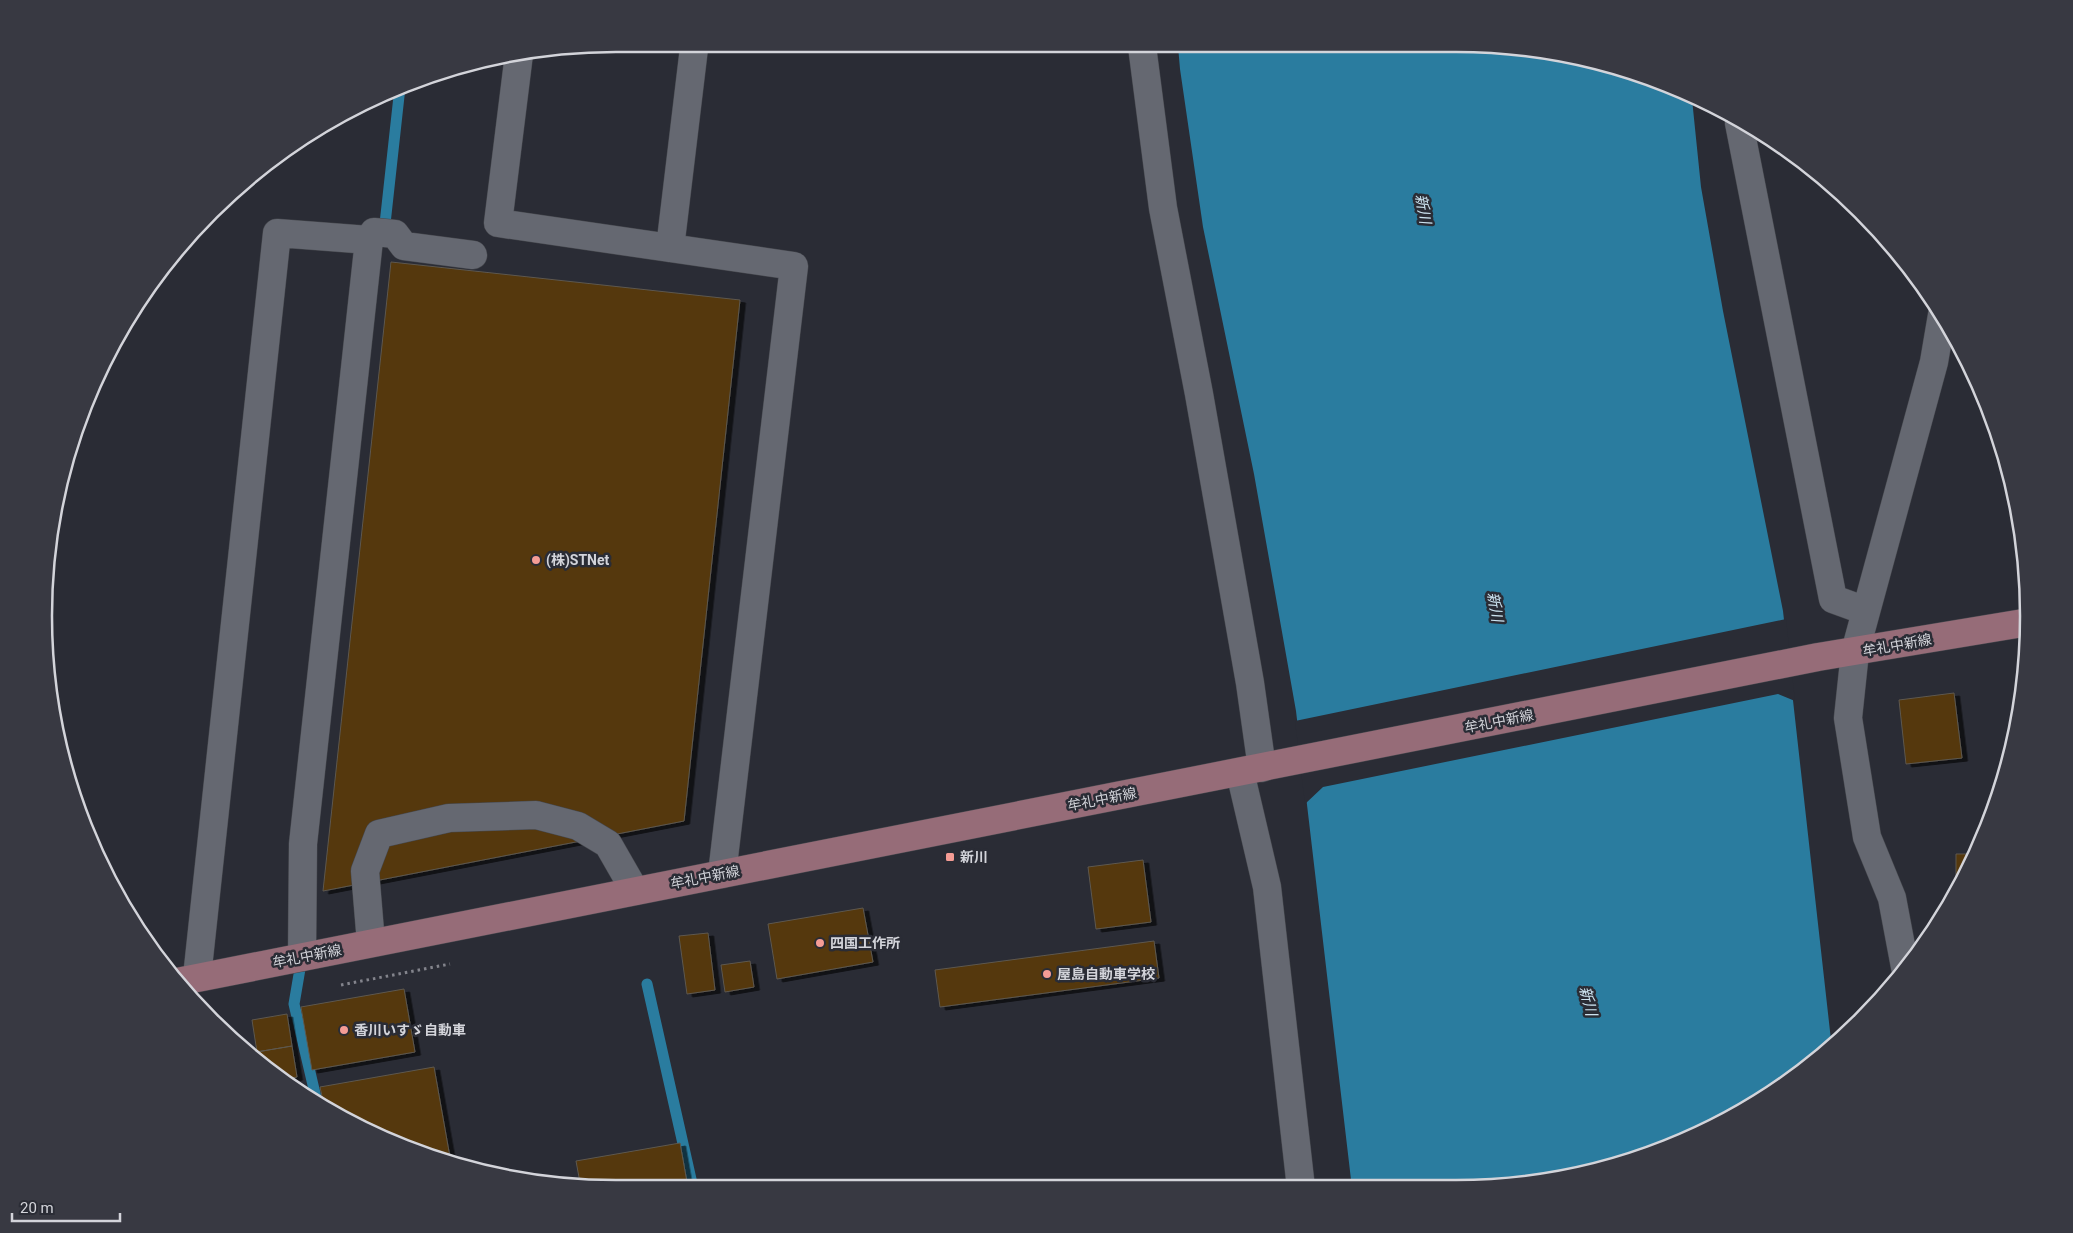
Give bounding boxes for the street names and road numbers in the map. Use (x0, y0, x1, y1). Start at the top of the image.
street label: 牟礼中新線 (1861, 631, 1933, 659)
street label: 牟礼中新線 (1463, 706, 1535, 736)
street label: 牟礼中新線 (1066, 784, 1138, 814)
street label: 牟礼中新線 (669, 862, 741, 892)
street label: 牟礼中新線 (271, 941, 343, 971)

